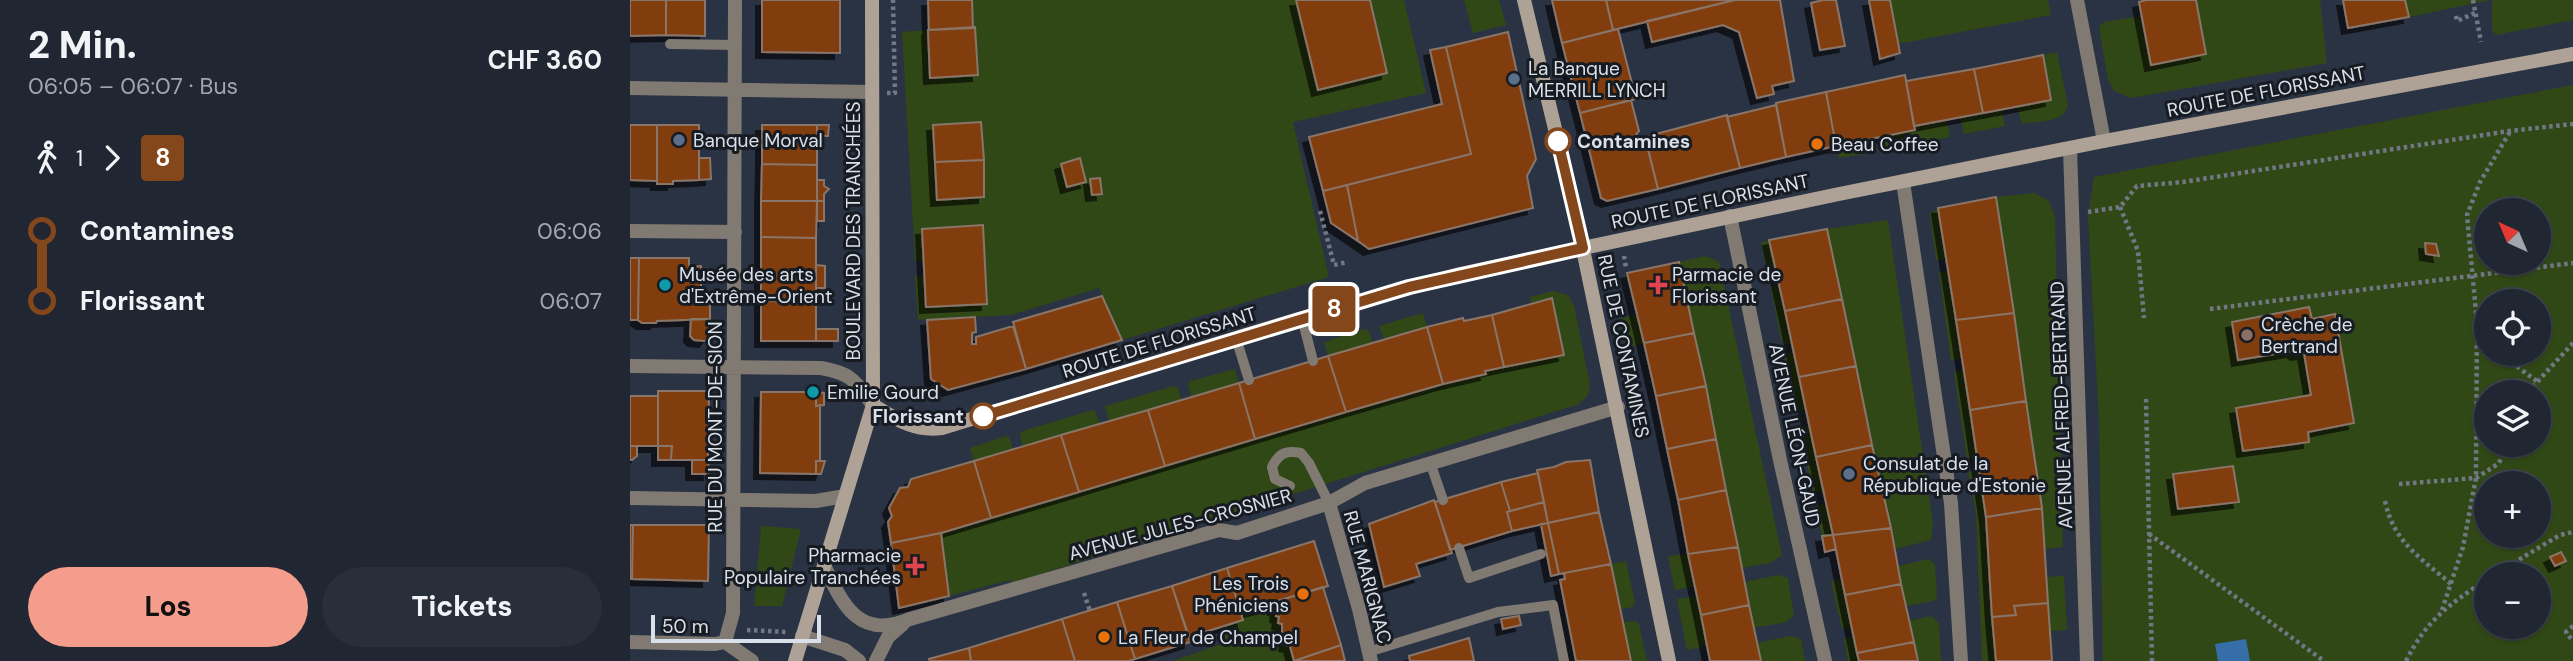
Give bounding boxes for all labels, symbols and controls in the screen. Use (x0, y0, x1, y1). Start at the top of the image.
text: 2 Min. (28, 20, 137, 70)
text: CHF 3.60 (487, 43, 602, 77)
place label: La Banque MERRILL LYNCH (1528, 56, 1666, 103)
street label: ROUTE DE FLORISSANT (2165, 60, 2368, 123)
text: 06:05 – 06:07 · Bus (28, 71, 238, 101)
marker: La Banque MERRILL LYNCH (1506, 71, 1522, 87)
street label: BOULEVARD DES TRANCHÉES (841, 102, 866, 360)
place label: Banque Morval (693, 128, 823, 153)
marker: Contamines (1545, 128, 1571, 154)
place label: Contamines (1577, 129, 1690, 154)
marker: Banque Morval (671, 132, 687, 148)
place label: Beau Coffee (1831, 132, 1939, 157)
marker: Beau Coffee (1809, 136, 1825, 152)
icon: walk (28, 139, 66, 177)
icon: forward (93, 139, 131, 177)
text: 8 (155, 142, 170, 173)
text: 1 (76, 143, 83, 173)
street label: ROUTE DE FLORISSANT (1609, 168, 1812, 235)
north arrow (2474, 198, 2552, 275)
map controls (2474, 198, 2551, 639)
text: Contamines (80, 214, 235, 248)
text: 06:06 (537, 216, 602, 246)
street label: RUE DE CONTAMINES (1592, 252, 1655, 440)
place label: Musée des arts d'Extrême-Orient (679, 262, 832, 309)
place label: Parmacie de Florissant (1672, 262, 1781, 309)
marker: Musée des arts d'Extrême-Orient (657, 277, 673, 293)
marker: Parmacie de Florissant (1650, 277, 1666, 293)
street label: AVENUE ALFRED-BERTRAND (2045, 281, 2078, 529)
text: Florissant (80, 284, 205, 318)
text: 06:07 (539, 286, 602, 316)
line badge: 8 (1311, 286, 1357, 332)
button: locate (2474, 289, 2551, 366)
text: 8 (1326, 293, 1342, 324)
street label: ROUTE DE FLORISSANT (1059, 301, 1260, 384)
place label: Crèche de Bertrand (2261, 312, 2352, 359)
street label: RUE DU MONT-DE-SION (703, 321, 728, 533)
marker: Crèche de Bertrand (2239, 327, 2255, 343)
street label: AVENUE LÉON-GAUD (1763, 341, 1826, 529)
place label: Emilie Gourd (827, 380, 939, 405)
button: layers (2474, 380, 2551, 457)
marker: Emilie Gourd (805, 384, 821, 400)
marker: Florissant (970, 403, 996, 429)
place label: Florissant (872, 404, 964, 429)
place label: Consulat de la République d'Estonie (1863, 451, 2046, 498)
marker: Consulat de la République d'Estonie (1841, 466, 1857, 482)
button: + (2474, 471, 2551, 548)
street label: AVENUE JULES-CROSNIER (1066, 483, 1294, 566)
street label: RUE MARIGNAC (1338, 508, 1397, 646)
place label: Pharmacie Populaire Tranchées (724, 543, 901, 590)
marker: Pharmacie Populaire Tranchées (907, 558, 923, 574)
button: − (2474, 562, 2551, 639)
button: Los (28, 567, 308, 647)
button: Tickets (322, 567, 602, 647)
place label: Les Trois Phéniciens (1194, 571, 1289, 618)
marker: Les Trois Phéniciens (1295, 586, 1311, 602)
scale bar (651, 612, 821, 644)
text: 50 m (662, 614, 709, 639)
place label: La Fleur de Champel (1118, 625, 1298, 650)
marker: La Fleur de Champel (1096, 629, 1112, 645)

